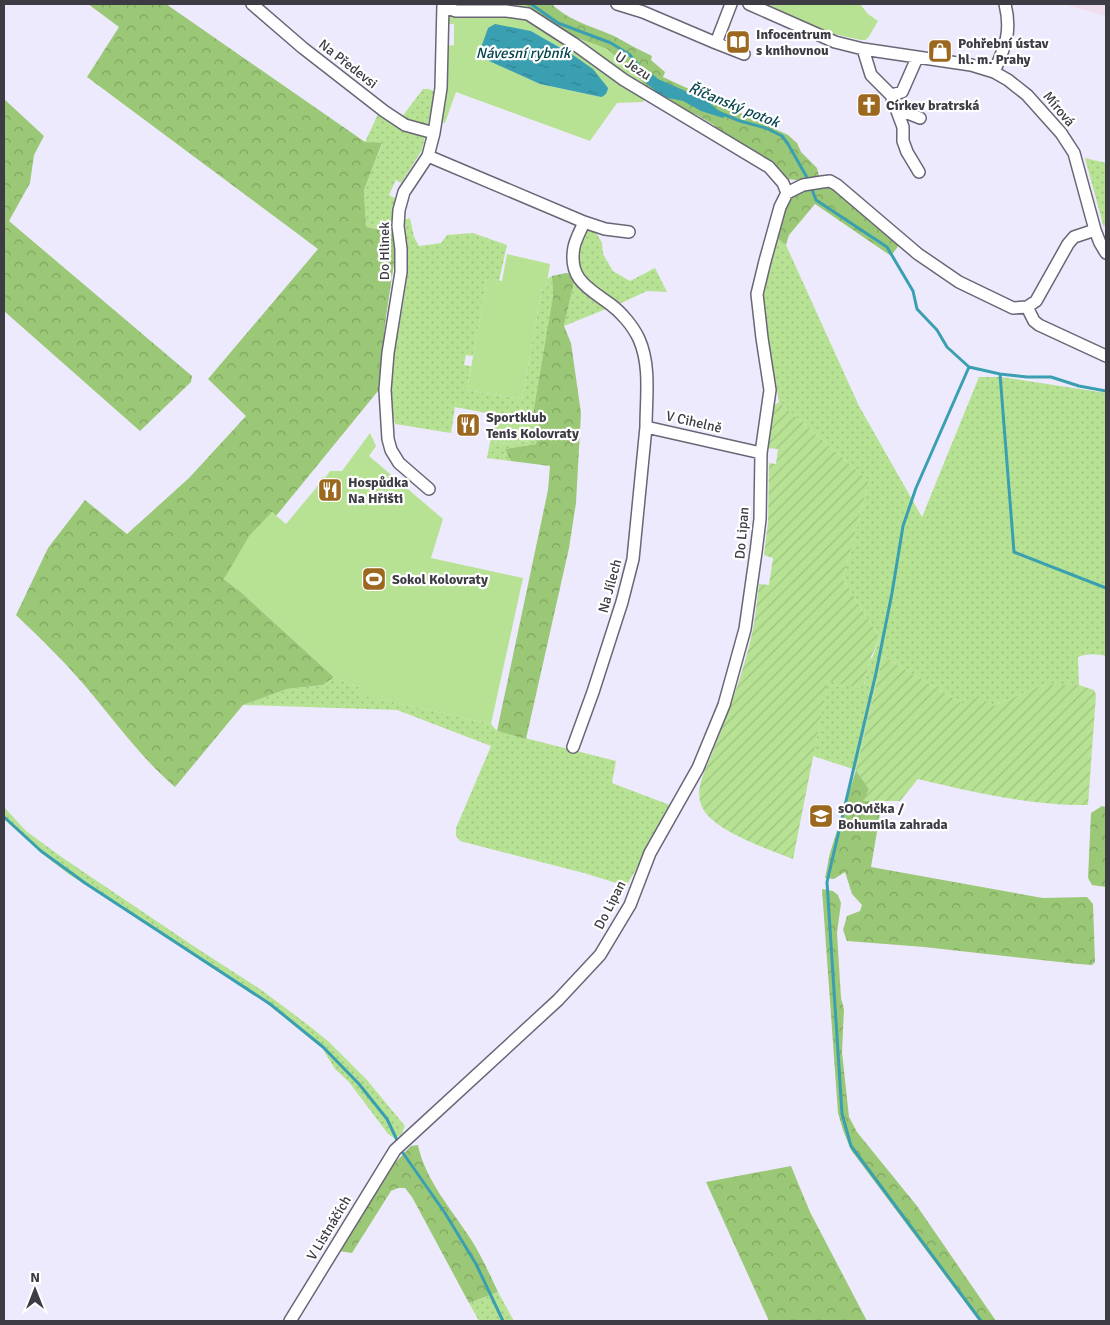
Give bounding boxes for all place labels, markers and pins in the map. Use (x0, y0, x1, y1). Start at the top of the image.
place label: Infocentrum s knihovnou (756, 26, 831, 59)
library icon: Infocentrum s knihovnou (725, 29, 751, 55)
place label: Pohřební ústav hl. m. Prahy (958, 35, 1049, 68)
shop icon: Pohřební ústav hl. m. Prahy (927, 38, 953, 64)
church icon: Církev bratrská (856, 92, 882, 118)
place label: Církev bratrská (886, 97, 980, 114)
place label: Sportklub Tenis Kolovraty (486, 409, 579, 442)
restaurant icon: Sportklub Tenis Kolovraty (455, 412, 481, 438)
place label: Hospůdka Na Hřišti (348, 474, 408, 507)
restaurant icon: Hospůdka Na Hřišti (317, 477, 343, 503)
sports icon: Sokol Kolovraty (361, 566, 387, 592)
place label: Sokol Kolovraty (392, 571, 488, 588)
place label: sOOvička / Bohumila zahrada (838, 800, 948, 833)
school or university icon: sOOvička / Bohumila zahrada (808, 803, 834, 829)

